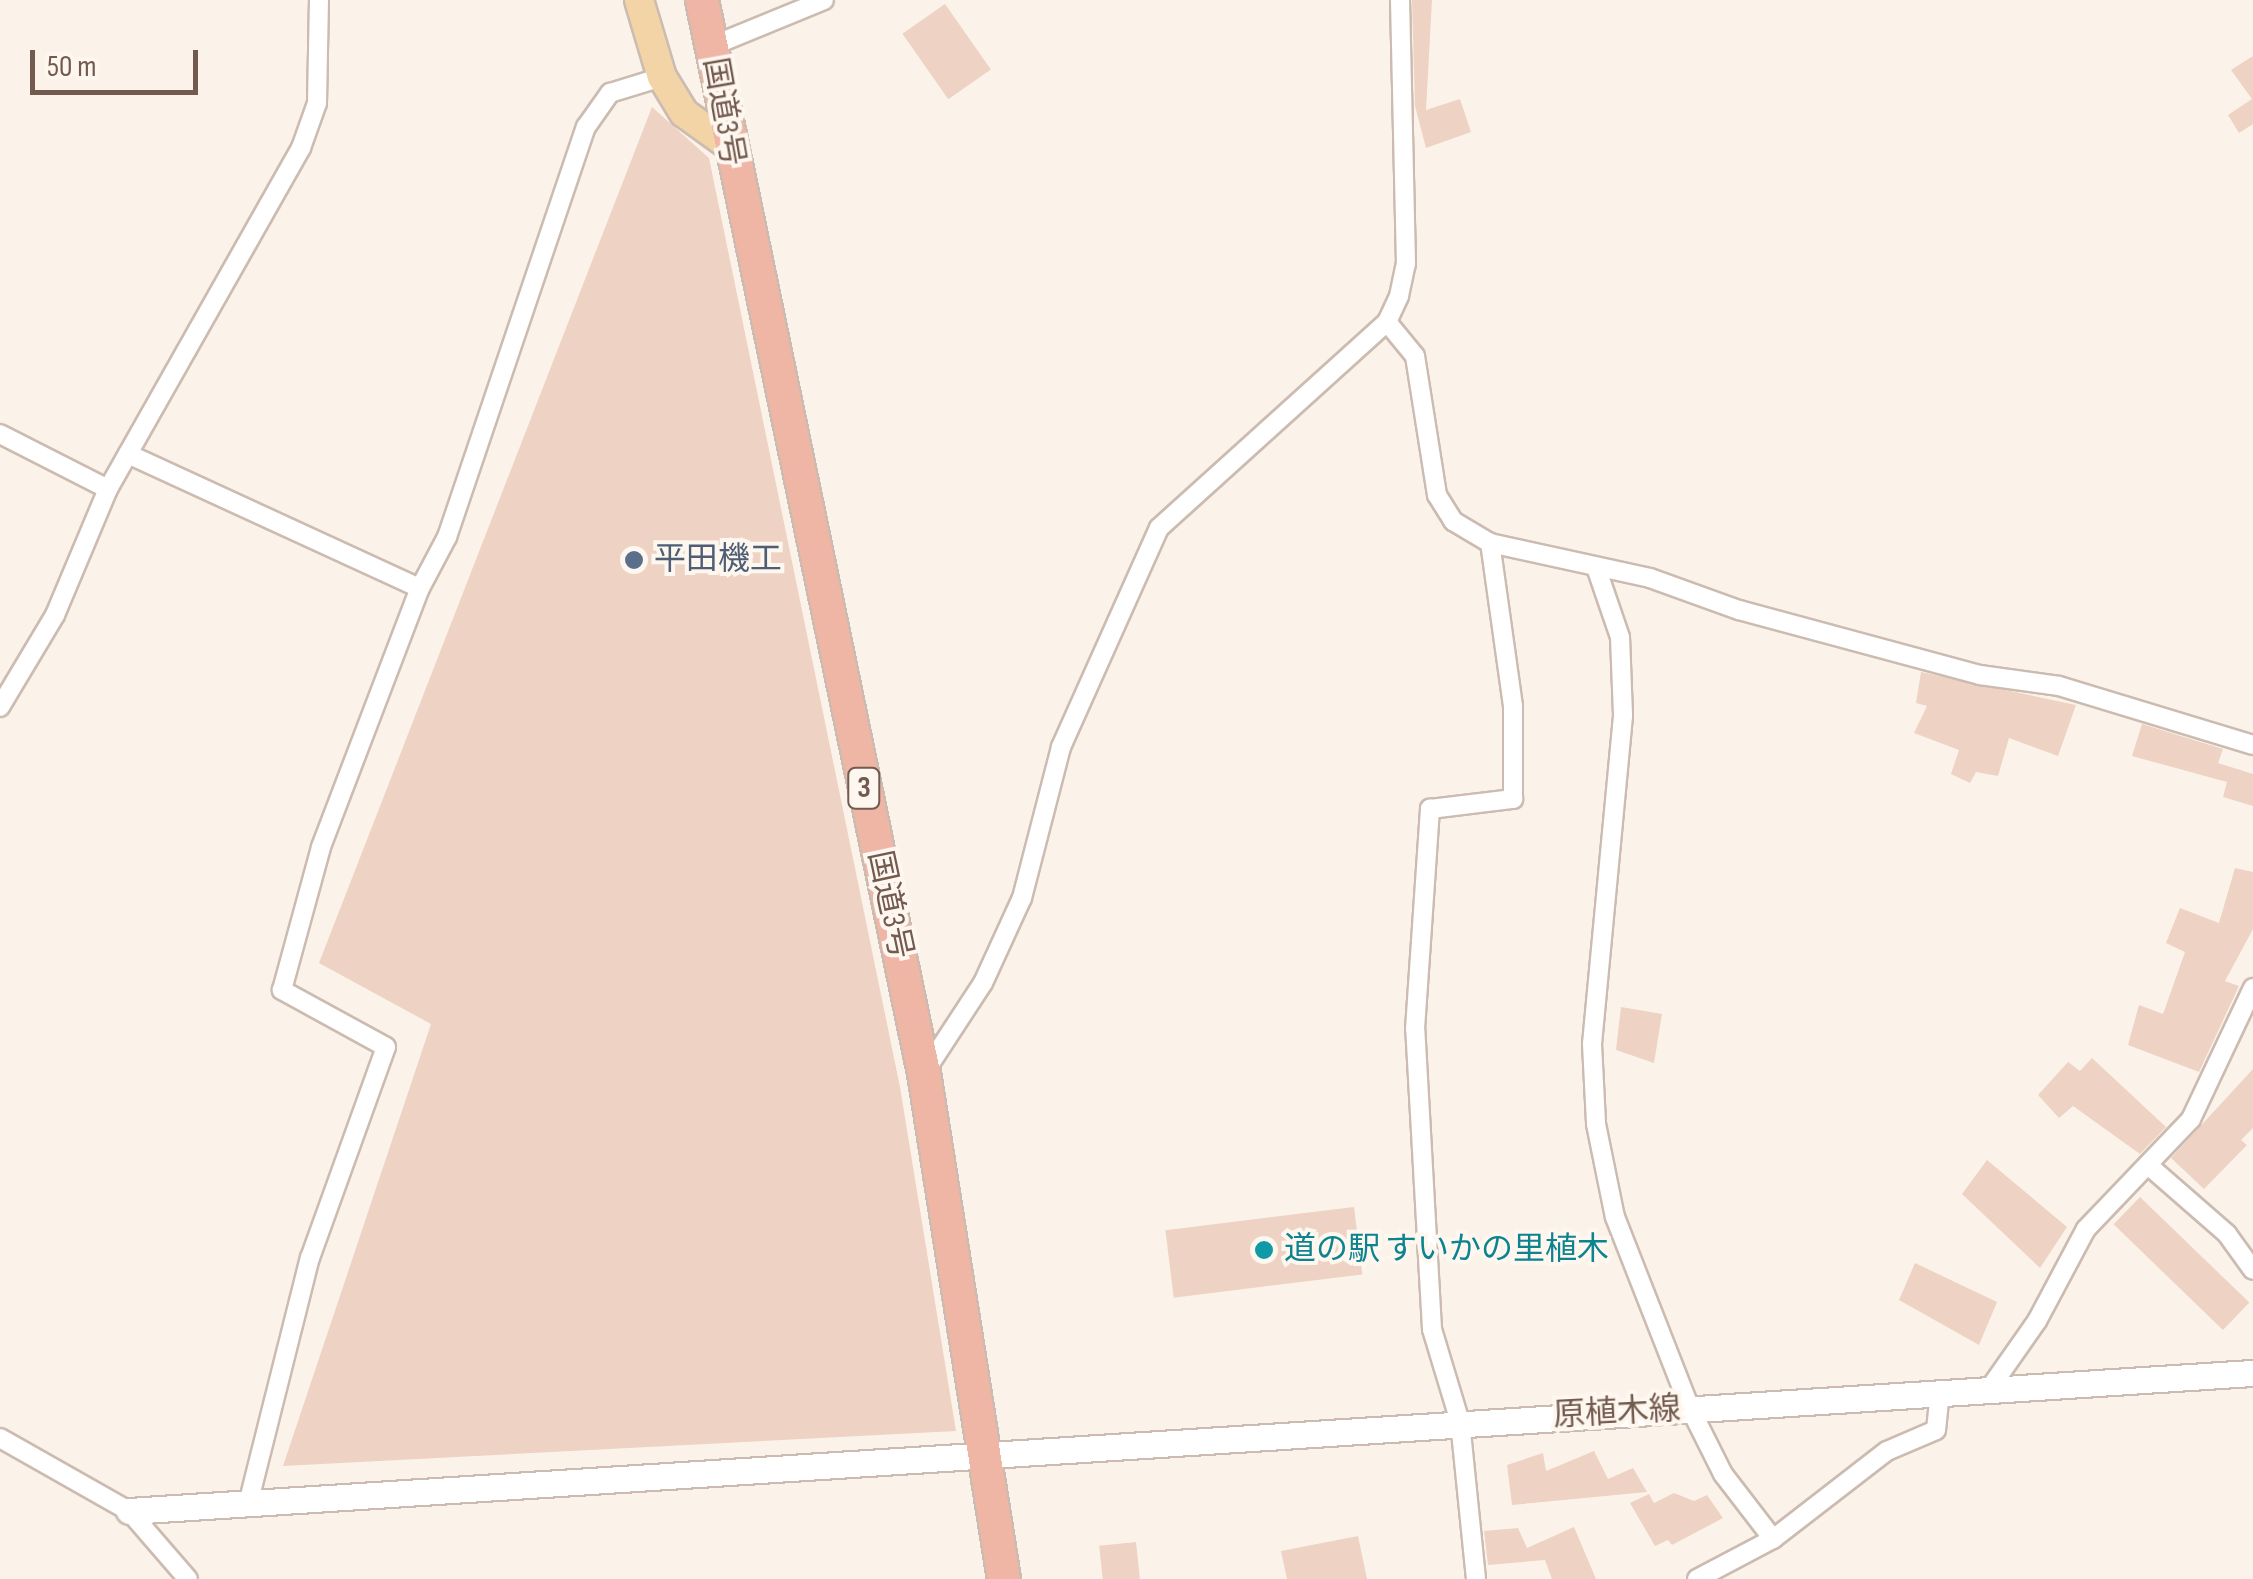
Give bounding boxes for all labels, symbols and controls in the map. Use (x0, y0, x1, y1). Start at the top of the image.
scale bar (35, 30, 202, 92)
text: 50 m (47, 49, 96, 85)
street label: 国道3号 (695, 55, 751, 169)
place label: 平田機工 (654, 541, 782, 579)
marker: 平田機工 (623, 549, 645, 571)
road number: 3 (846, 763, 882, 813)
street label: 国道3号 (859, 847, 919, 963)
place label: 道の駅 すいかの里植木 (1284, 1231, 1609, 1269)
marker: 道の駅 すいかの里植木 (1253, 1239, 1275, 1261)
street label: 原植木線 (1552, 1390, 1682, 1436)

